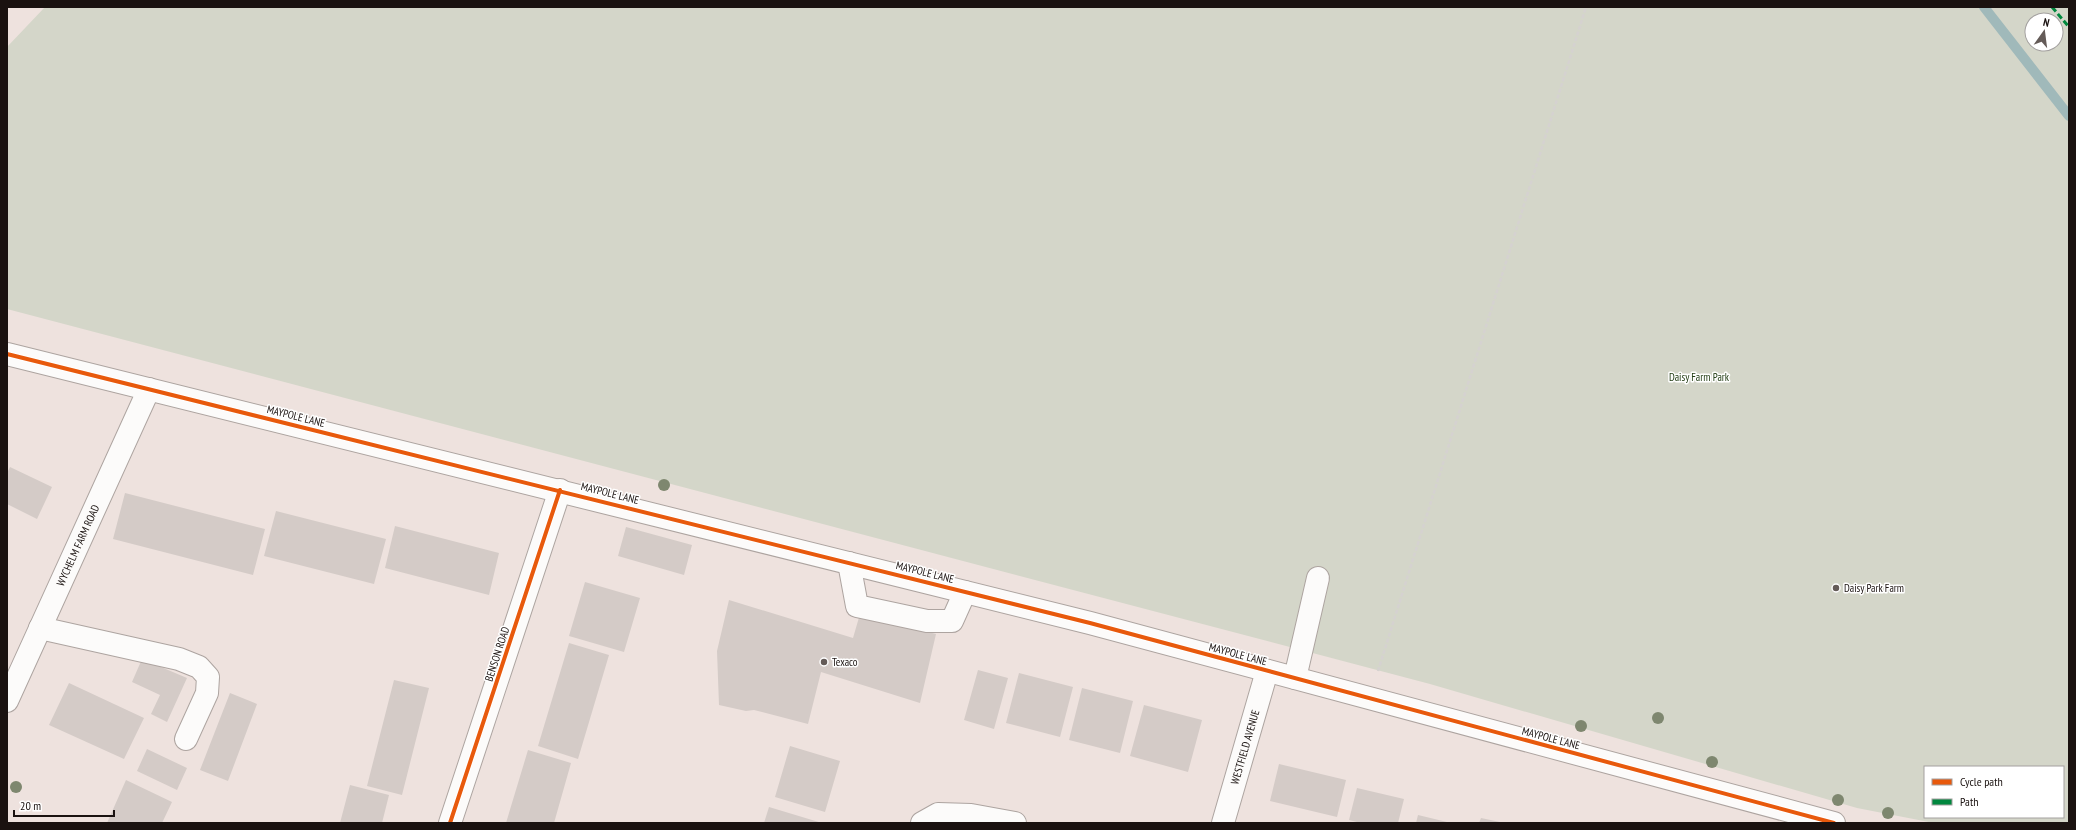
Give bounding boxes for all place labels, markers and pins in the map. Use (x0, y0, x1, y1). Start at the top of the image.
place label: Daisy Park Farm (1844, 581, 1904, 595)
marker: Daisy Park Farm (1831, 583, 1841, 593)
place label: Texaco (832, 655, 858, 669)
marker: Texaco (819, 657, 829, 667)

